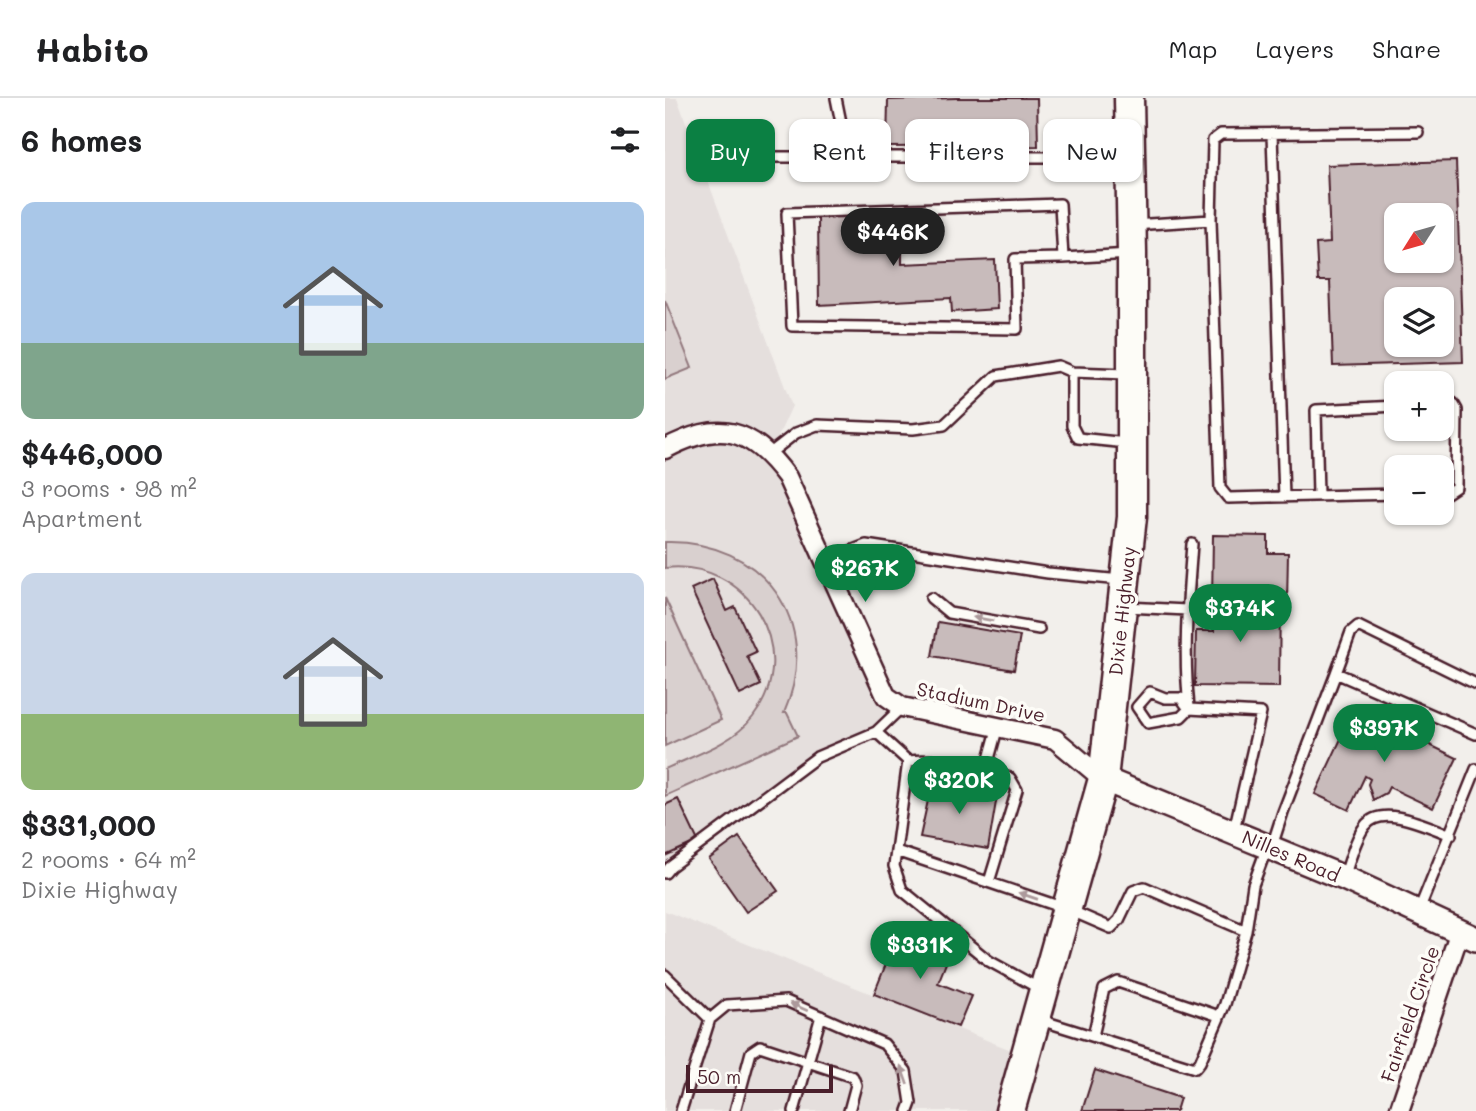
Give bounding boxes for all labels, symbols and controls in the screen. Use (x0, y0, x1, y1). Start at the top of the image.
text: Habito (35, 27, 149, 70)
text: Map (1169, 33, 1217, 64)
text: Layers (1255, 33, 1334, 64)
text: Share (1372, 33, 1441, 64)
chip: Buy (686, 119, 775, 182)
chip: Rent (789, 119, 891, 182)
chip: Filters (905, 119, 1029, 182)
chip: New (1043, 119, 1142, 182)
text: 6 homes (21, 120, 142, 160)
icon: filters (606, 121, 644, 159)
north arrow (1384, 203, 1454, 273)
map controls (1384, 203, 1454, 525)
pin: $446K (844, 208, 942, 268)
text: $446K (857, 216, 929, 246)
icon: home (270, 248, 396, 374)
button: layers (1384, 287, 1454, 357)
button: + (1384, 371, 1454, 441)
text: $446,000 (21, 433, 163, 473)
button: − (1384, 455, 1454, 525)
text: 3 rooms · 98 m² (21, 473, 197, 503)
text: Apartment (21, 503, 143, 533)
pin: $267K (816, 545, 914, 604)
street label: Dixie Highway (1102, 545, 1141, 677)
text: $267K (831, 552, 899, 582)
pin: $374K (1191, 584, 1289, 644)
text: $374K (1205, 592, 1275, 622)
one-way arrow (971, 613, 993, 624)
icon: home (270, 619, 396, 745)
street label: Stadium Drive (915, 676, 1048, 727)
pin: $397K (1335, 704, 1433, 764)
text: $397K (1349, 712, 1419, 742)
pin: $320K (910, 756, 1008, 816)
text: $320K (924, 764, 994, 794)
text: $331,000 (21, 804, 156, 844)
street label: Nilles Road (1239, 824, 1344, 887)
text: 2 rooms · 64 m² (21, 844, 196, 874)
text: Dixie Highway (21, 874, 178, 904)
one-way arrow (1018, 890, 1039, 900)
pin: $331K (871, 922, 969, 981)
text: $331K (886, 929, 954, 959)
street label: Fairfield Circle (1375, 942, 1445, 1085)
one-way arrow (788, 1001, 809, 1012)
scale bar (686, 1062, 833, 1094)
text: 50 m (697, 1064, 741, 1089)
one-way arrow (898, 1064, 909, 1085)

